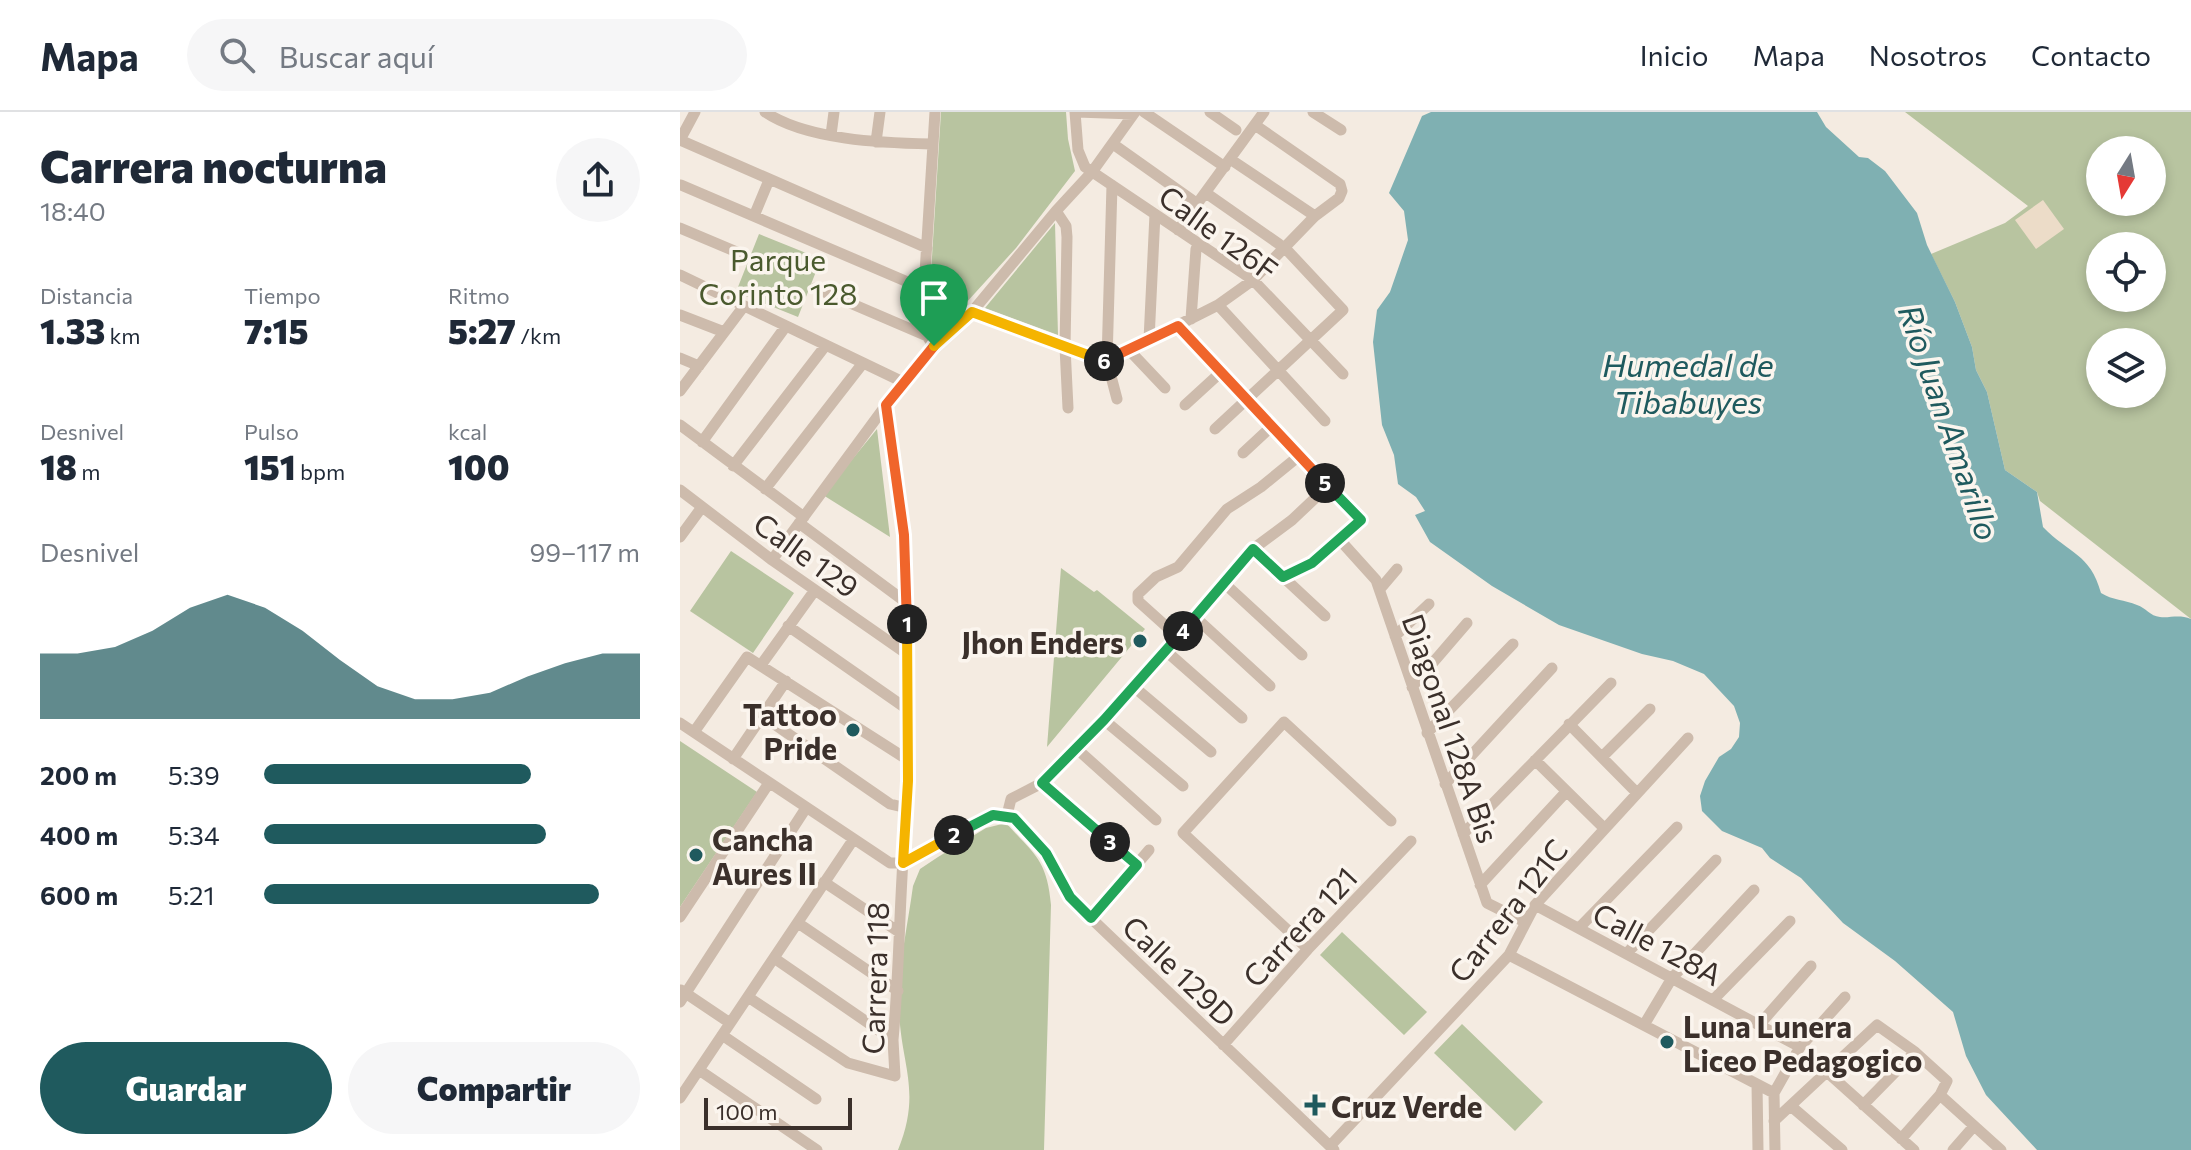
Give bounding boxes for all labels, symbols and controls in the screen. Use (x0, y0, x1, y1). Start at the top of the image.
search box (187, 19, 747, 91)
text: Mapa (40, 32, 139, 79)
icon: search (215, 33, 259, 77)
text: Buscar aquí (279, 37, 435, 74)
text: Inicio (1640, 38, 1708, 72)
text: Mapa (1752, 38, 1825, 72)
text: Nosotros (1869, 38, 1987, 72)
text: Contacto (2031, 38, 2151, 72)
north arrow (2086, 136, 2166, 216)
map controls (2086, 136, 2166, 408)
text: Carrera nocturna (40, 138, 387, 192)
button: share (556, 138, 640, 222)
street label: Calle 126F (1152, 177, 1286, 287)
text: 18:40 (40, 195, 106, 226)
button: locate (2086, 232, 2166, 312)
park label: Parque Corinto 128 (699, 240, 857, 311)
pin (900, 264, 968, 346)
icon: arrive (912, 276, 956, 320)
text: Distancia (40, 282, 133, 309)
text: Tiempo (244, 282, 321, 309)
text: Ritmo (448, 282, 510, 309)
water label: Río Juan Amarillo (1891, 299, 2009, 545)
text: 1.33 (40, 309, 105, 351)
text: 7:15 (244, 309, 308, 351)
text: 5:27 (448, 309, 516, 351)
text: km (105, 322, 141, 349)
text: /km (516, 322, 561, 349)
button: layers (2086, 328, 2166, 408)
pin: 6 (1084, 341, 1124, 381)
water label: Humedal de Tibabuyes (1602, 344, 1774, 421)
text: 6 (1097, 347, 1111, 374)
text: Desnivel (40, 418, 124, 445)
text: Pulso (244, 418, 299, 445)
text: kcal (448, 418, 487, 445)
text: 18 (40, 445, 77, 487)
text: 151 (244, 445, 296, 487)
text: 100 (448, 445, 510, 487)
text: m (77, 458, 101, 485)
text: bpm (296, 458, 345, 485)
pin: 5 (1305, 463, 1345, 503)
text: 5 (1319, 469, 1331, 496)
street label: Calle 129 (747, 504, 867, 604)
text: Desnivel (40, 536, 139, 567)
text: 99–117 m (529, 536, 640, 567)
pin: 1 (887, 604, 927, 644)
street label: Diagonal 128A Bis (1395, 609, 1509, 847)
text: 1 (902, 610, 912, 637)
pin: 4 (1163, 611, 1203, 651)
text: 4 (1176, 617, 1190, 644)
place label: Jhon Enders (962, 623, 1124, 660)
marker: Jhon Enders (1131, 632, 1149, 650)
place label: Tattoo Pride (743, 695, 837, 766)
marker: Tattoo Pride (844, 721, 862, 739)
text: 200 m (40, 759, 117, 790)
text: 5:39 (168, 759, 220, 790)
pin: 2 (934, 815, 974, 855)
text: 400 m (40, 819, 118, 850)
text: 5:34 (168, 819, 220, 850)
place label: Cancha Aures II (712, 820, 817, 891)
text: 2 (948, 821, 960, 848)
pin: 3 (1090, 822, 1130, 862)
text: 3 (1104, 828, 1116, 855)
street label: Carrera 121C (1440, 831, 1574, 989)
marker: Cancha Aures II (687, 846, 705, 864)
street label: Carrera 121 (1234, 858, 1364, 994)
text: 600 m (40, 879, 118, 910)
text: 5:21 (168, 879, 215, 910)
street label: Calle 128A (1587, 894, 1729, 992)
street label: Carrera 118 (853, 901, 895, 1055)
street label: Calle 129D (1116, 907, 1244, 1033)
place label: Luna Lunera Liceo Pedagogico (1683, 1007, 1922, 1078)
marker: Luna Lunera Liceo Pedagogico (1658, 1033, 1676, 1051)
button: Guardar (40, 1042, 332, 1134)
button: Compartir (348, 1042, 640, 1134)
place label: Cruz Verde (1331, 1087, 1483, 1124)
scale bar (704, 1094, 852, 1130)
marker: Cruz Verde (1306, 1096, 1324, 1114)
text: 100 m (716, 1098, 778, 1125)

